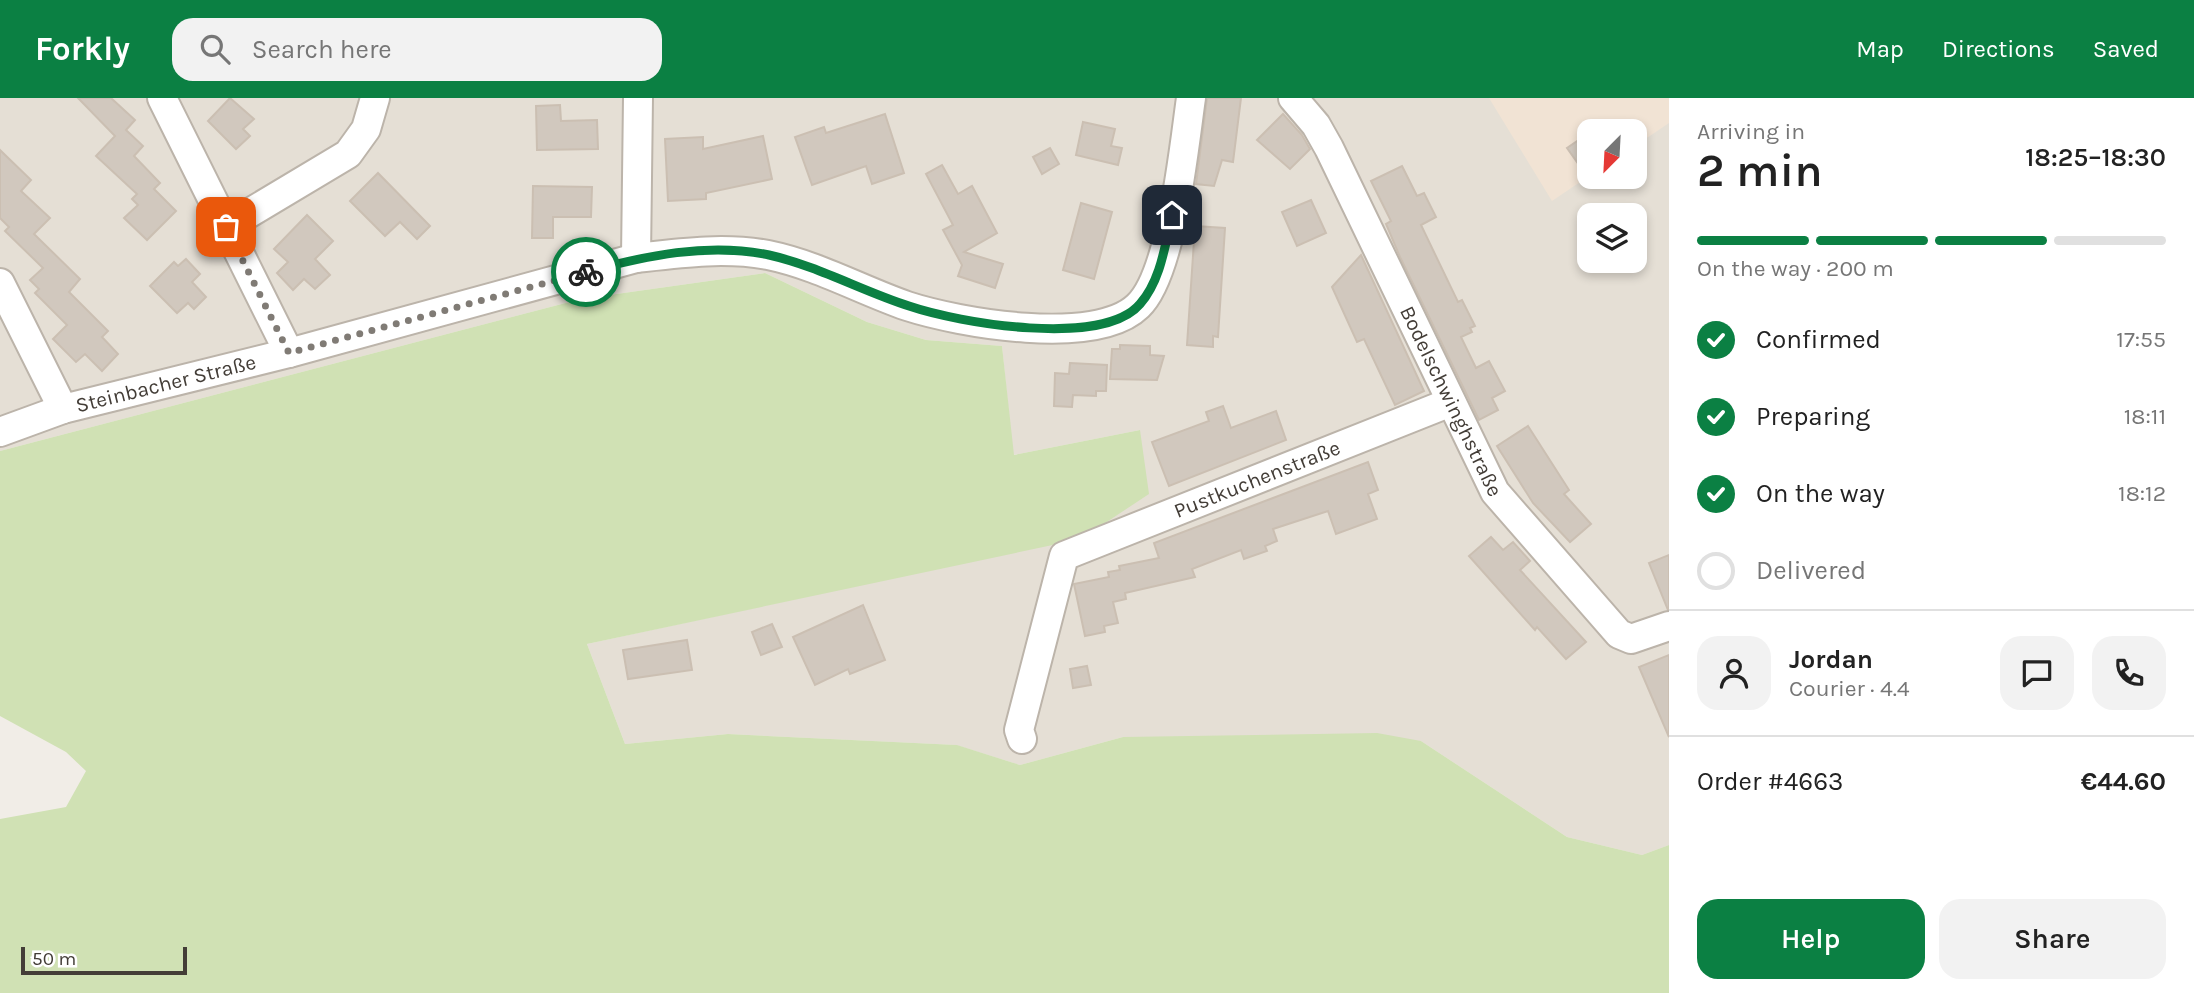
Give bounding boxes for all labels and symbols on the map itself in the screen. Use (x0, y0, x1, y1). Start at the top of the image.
north arrow (1577, 119, 1647, 189)
pin (1142, 185, 1202, 245)
pin (196, 197, 256, 257)
courier (551, 237, 621, 307)
street label: Bodelschwinghstraße (1395, 302, 1507, 500)
street label: Steinbacher Straße (73, 350, 258, 417)
street label: Pustkuchenstraße (1171, 435, 1344, 523)
scale bar (21, 944, 187, 976)

